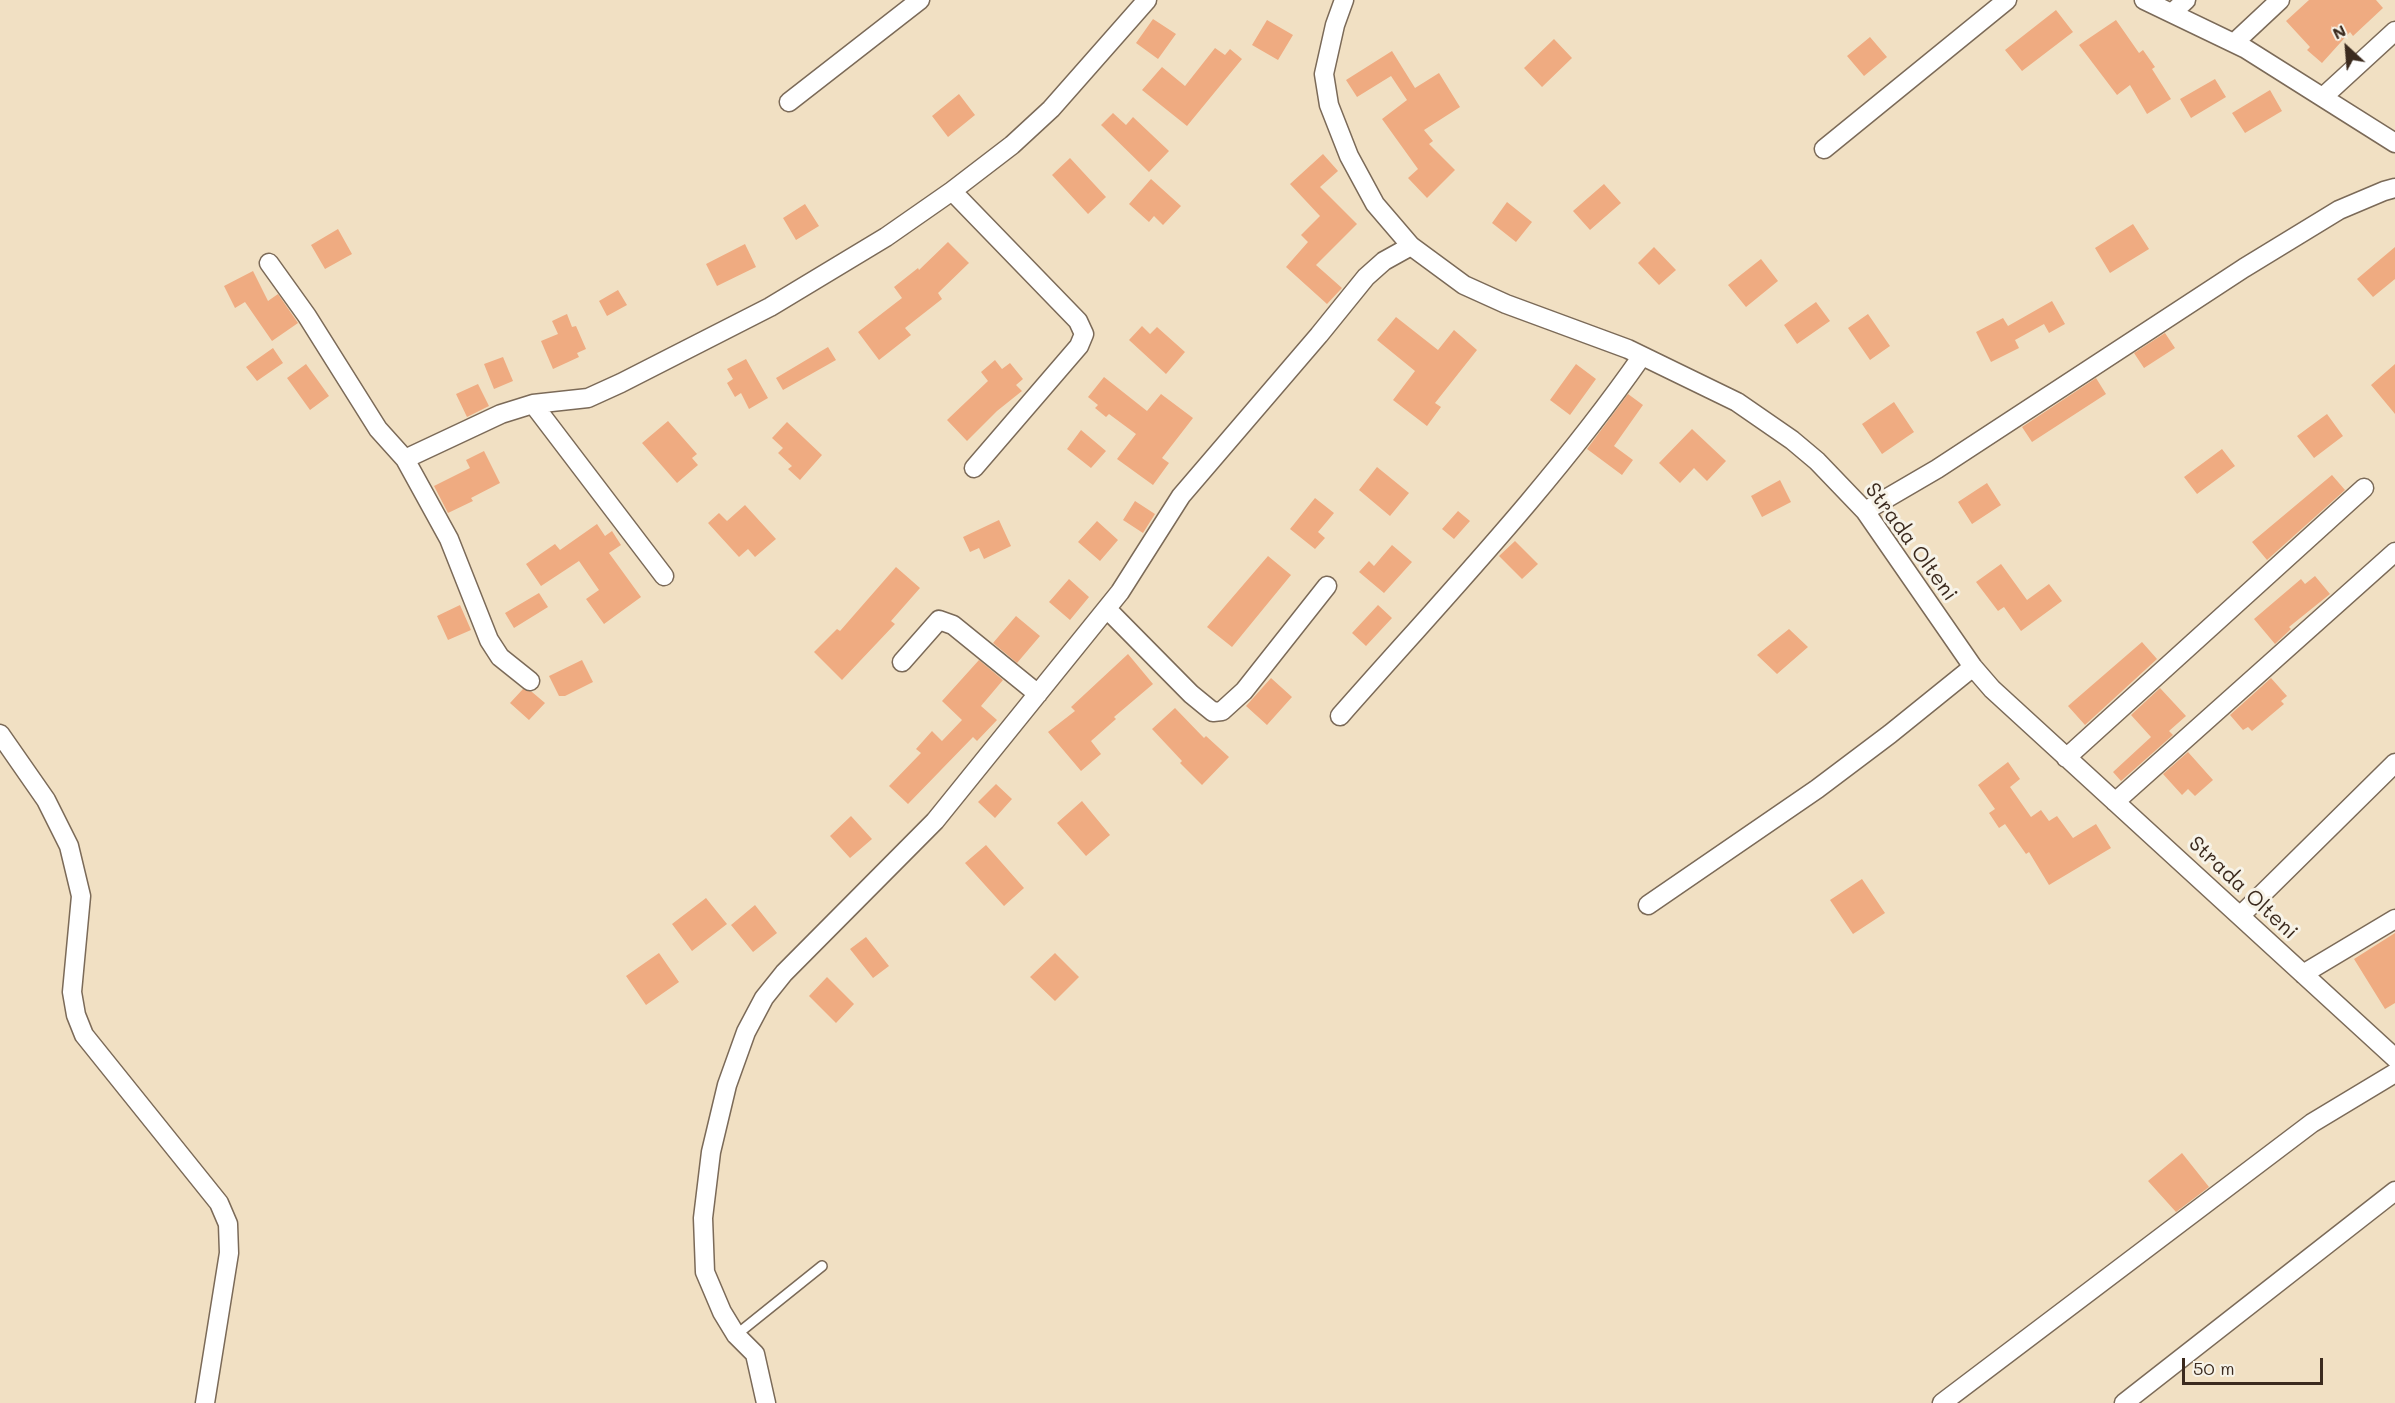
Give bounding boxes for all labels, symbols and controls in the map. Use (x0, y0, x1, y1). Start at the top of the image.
north arrow (2317, 18, 2377, 78)
text: N (2329, 19, 2349, 43)
street label: Strada Olteni (1860, 478, 1962, 606)
street label: Strada Olteni (2183, 831, 2303, 945)
scale bar (2185, 1346, 2326, 1384)
text: 50 m (2193, 1356, 2235, 1380)

